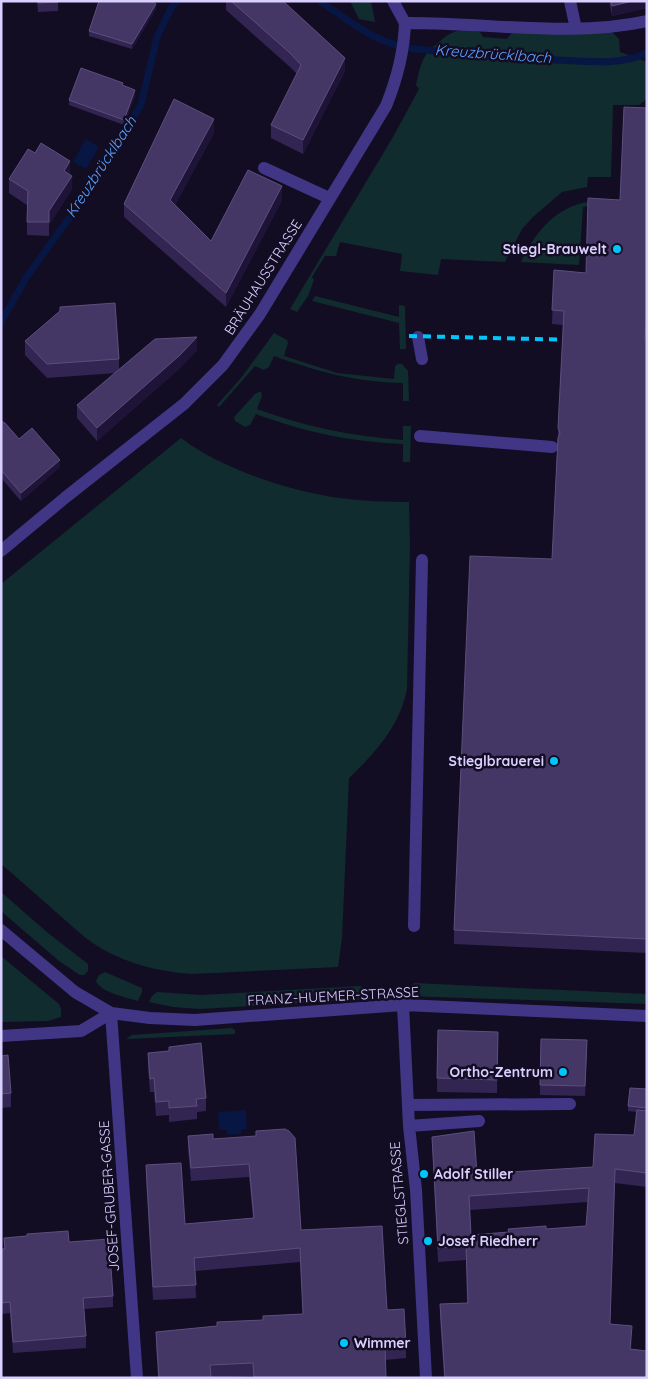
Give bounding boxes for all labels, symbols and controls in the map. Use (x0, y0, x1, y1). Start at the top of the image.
water label: Kreuzbrücklbach (434, 40, 552, 67)
water label: Kreuzbrücklbach (61, 112, 141, 221)
street label: BRÄUHAUSSTRASSE (220, 216, 306, 338)
place label: Stiegl-Brauwelt (503, 240, 607, 258)
marker: Stiegl-Brauwelt (611, 243, 623, 255)
place label: Stieglbrauerei (449, 752, 544, 770)
marker: Stieglbrauerei (548, 755, 560, 767)
street label: FRANZ-HUEMER-STRASSE (247, 983, 419, 1009)
place label: Ortho-Zentrum (450, 1063, 553, 1081)
marker: Ortho-Zentrum (557, 1066, 569, 1078)
street label: JOSEF-GRUBER-GASSE (95, 1120, 123, 1272)
street label: STIEGLSTRASSE (386, 1141, 412, 1245)
place label: Adolf Stiller (434, 1165, 513, 1183)
marker: Adolf Stiller (418, 1168, 430, 1180)
place label: Josef Riedherr (438, 1232, 538, 1250)
marker: Josef Riedherr (422, 1235, 434, 1247)
place label: Wimmer (354, 1334, 411, 1352)
marker: Wimmer (338, 1337, 350, 1349)

